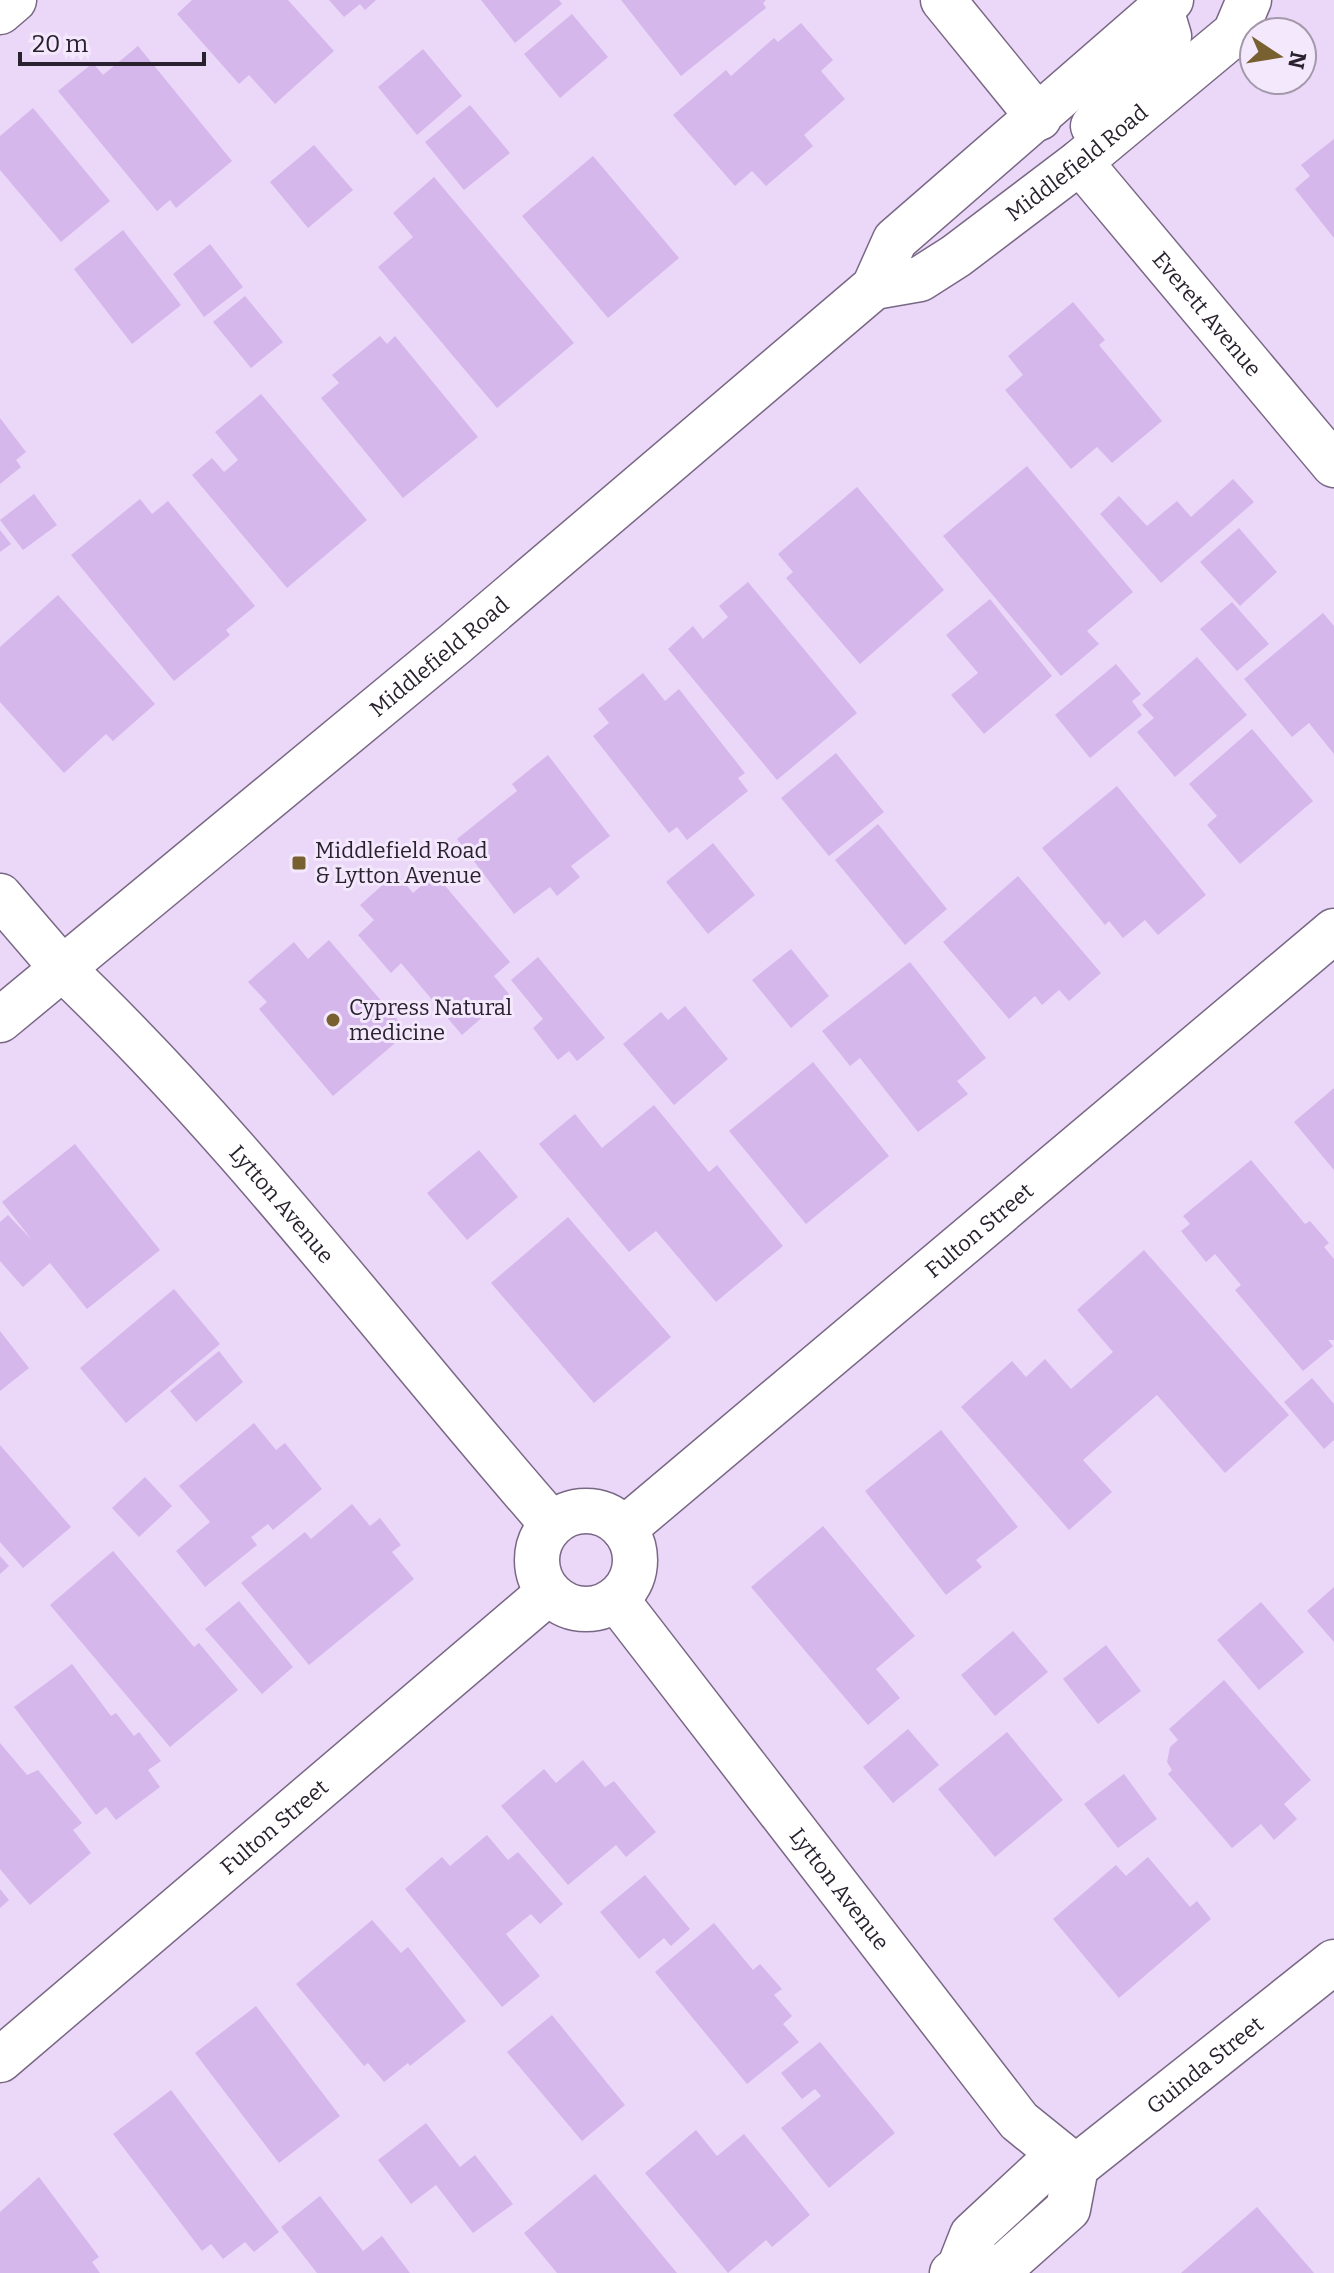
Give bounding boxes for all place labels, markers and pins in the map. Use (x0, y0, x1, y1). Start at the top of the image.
place label: Middlefield Road & Lytton Avenue (315, 837, 488, 889)
marker: Middlefield Road & Lytton Avenue (290, 854, 308, 872)
place label: Cypress Natural medicine (349, 994, 512, 1046)
marker: Cypress Natural medicine (324, 1011, 342, 1029)

